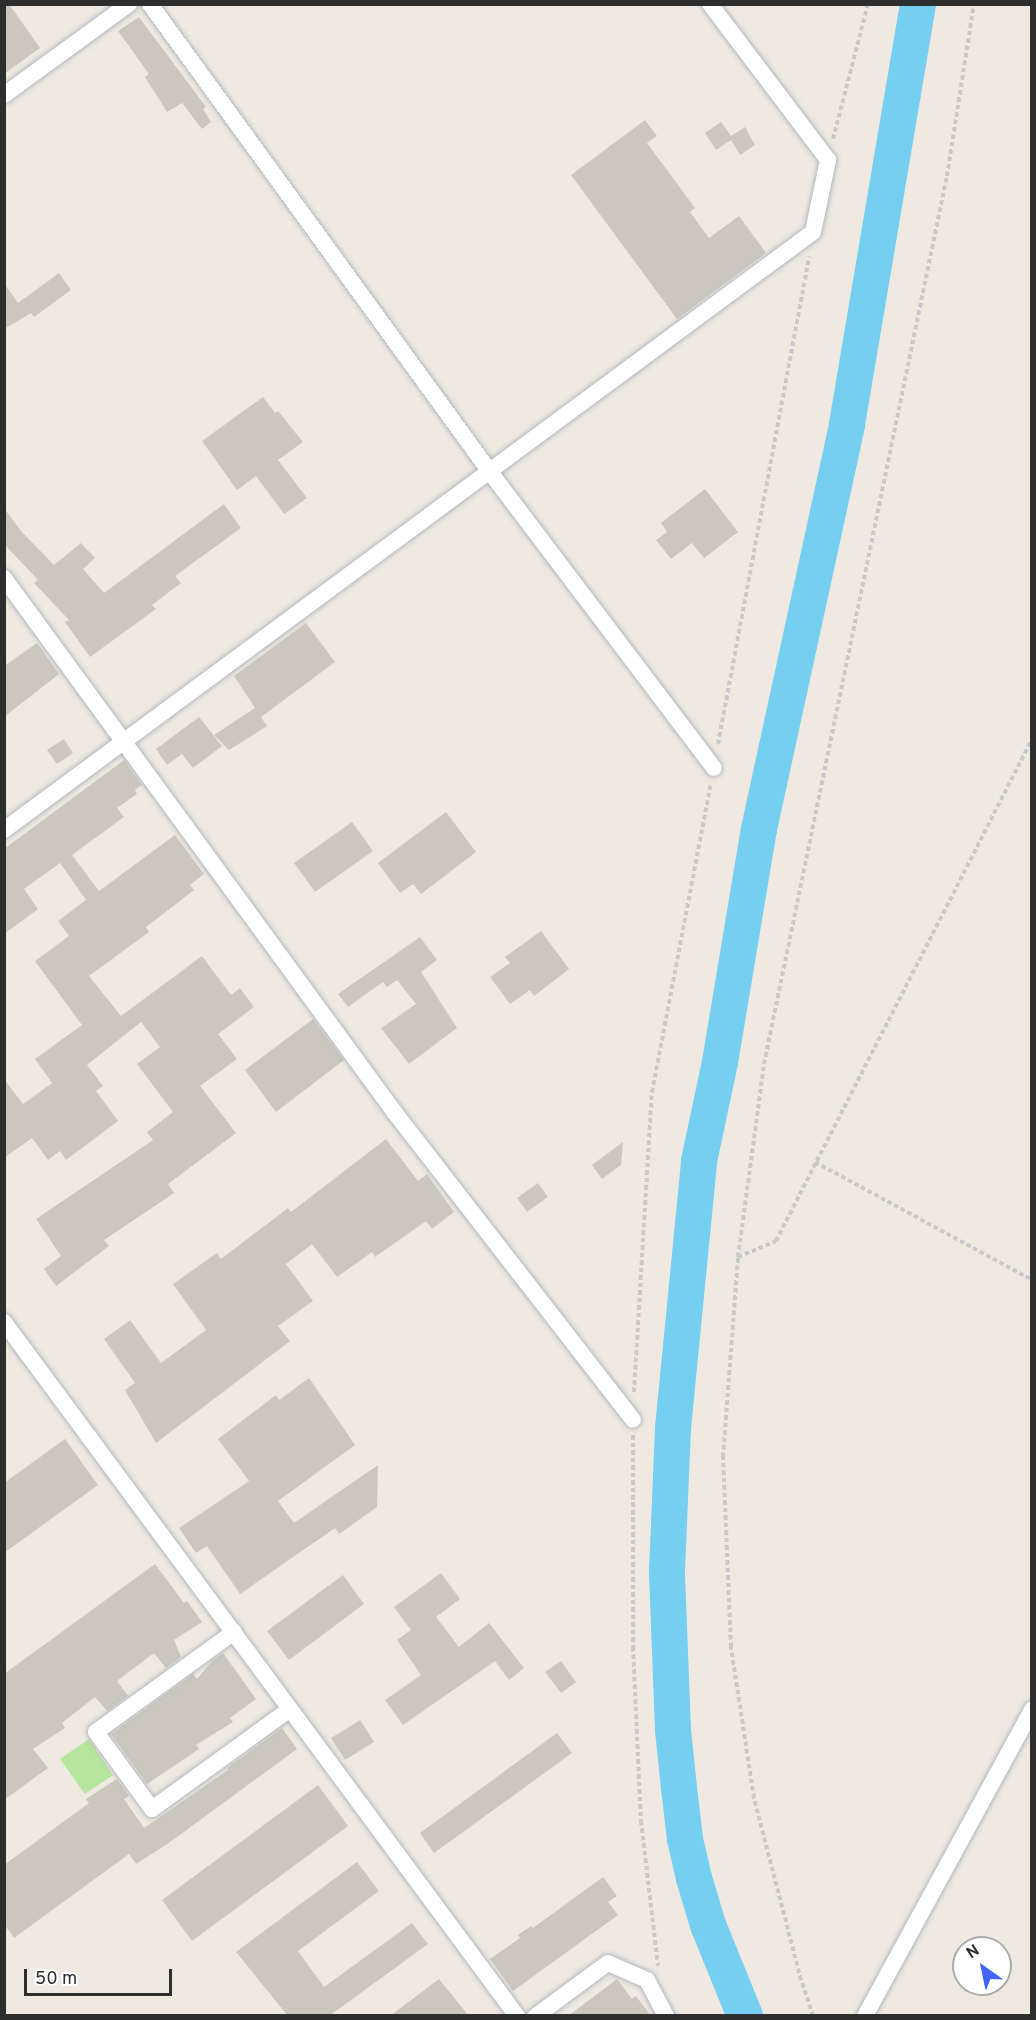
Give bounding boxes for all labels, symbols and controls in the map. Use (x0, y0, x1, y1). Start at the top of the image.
north arrow (952, 1936, 1012, 1996)
text: N (963, 1941, 984, 1964)
scale bar (27, 1957, 176, 1995)
text: 50 m (35, 1968, 77, 1991)

